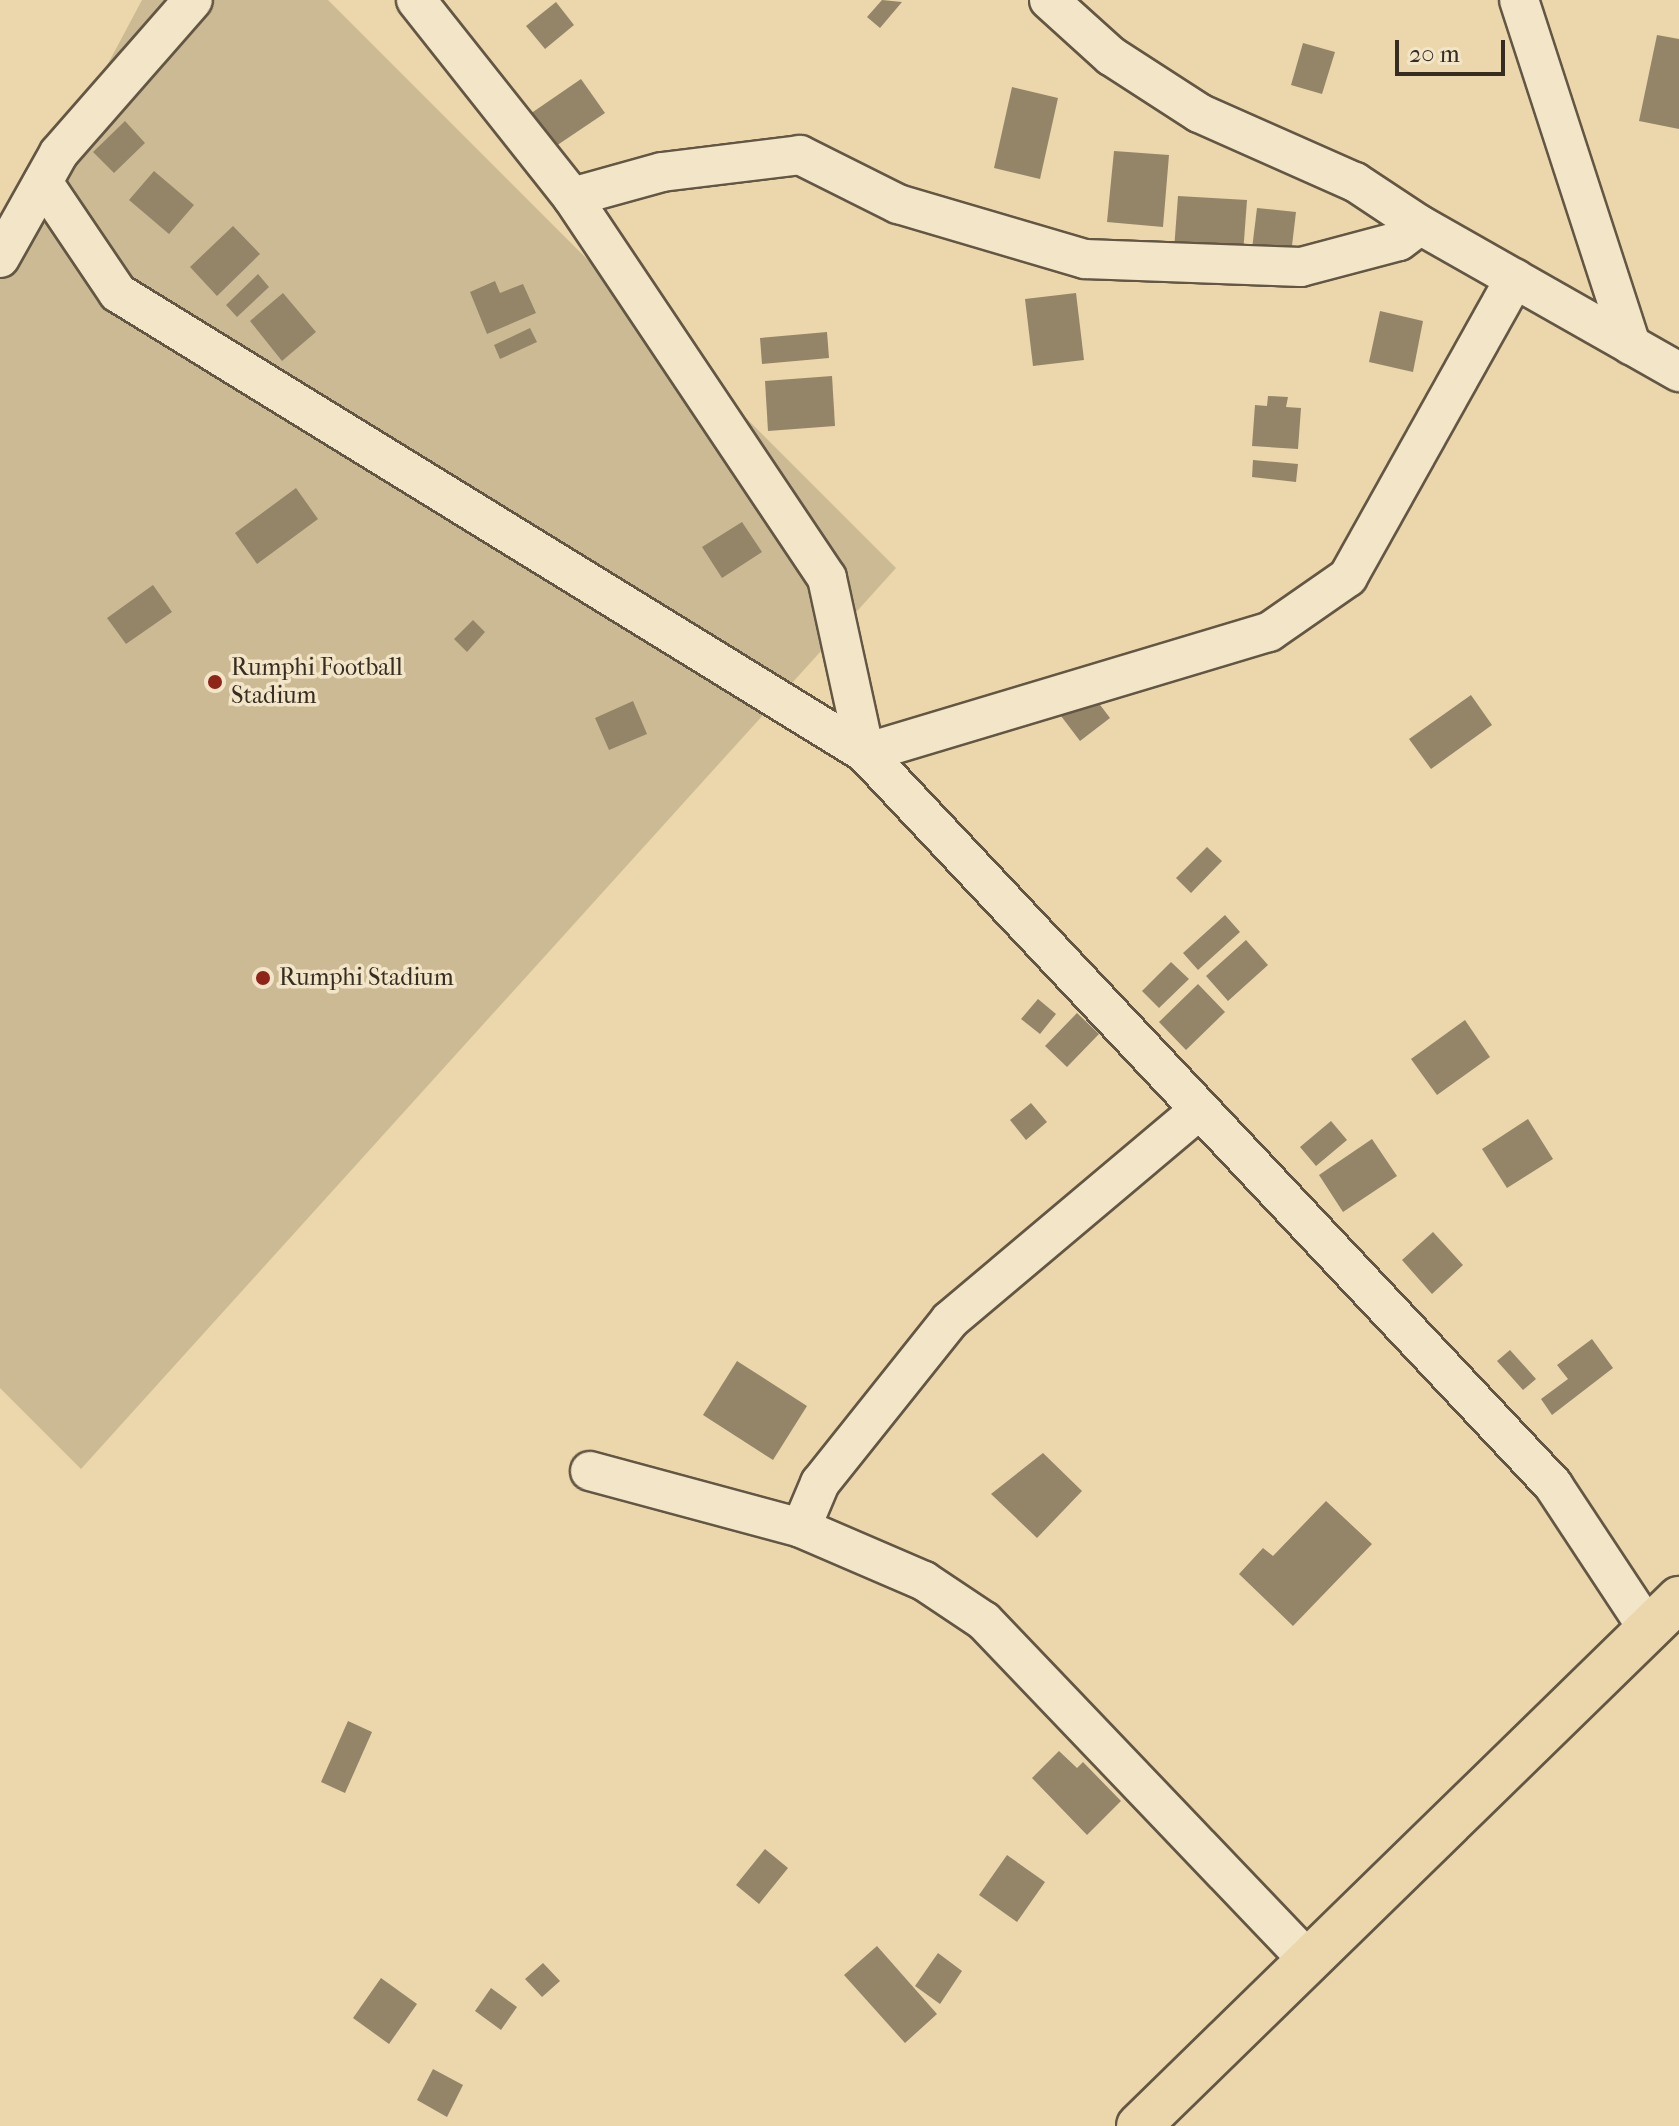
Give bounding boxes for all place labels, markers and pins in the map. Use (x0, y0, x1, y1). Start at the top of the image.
place label: Rumphi Football Stadium (231, 654, 403, 710)
marker: Rumphi Football Stadium (206, 673, 224, 691)
place label: Rumphi Stadium (279, 964, 454, 992)
marker: Rumphi Stadium (254, 969, 272, 987)

